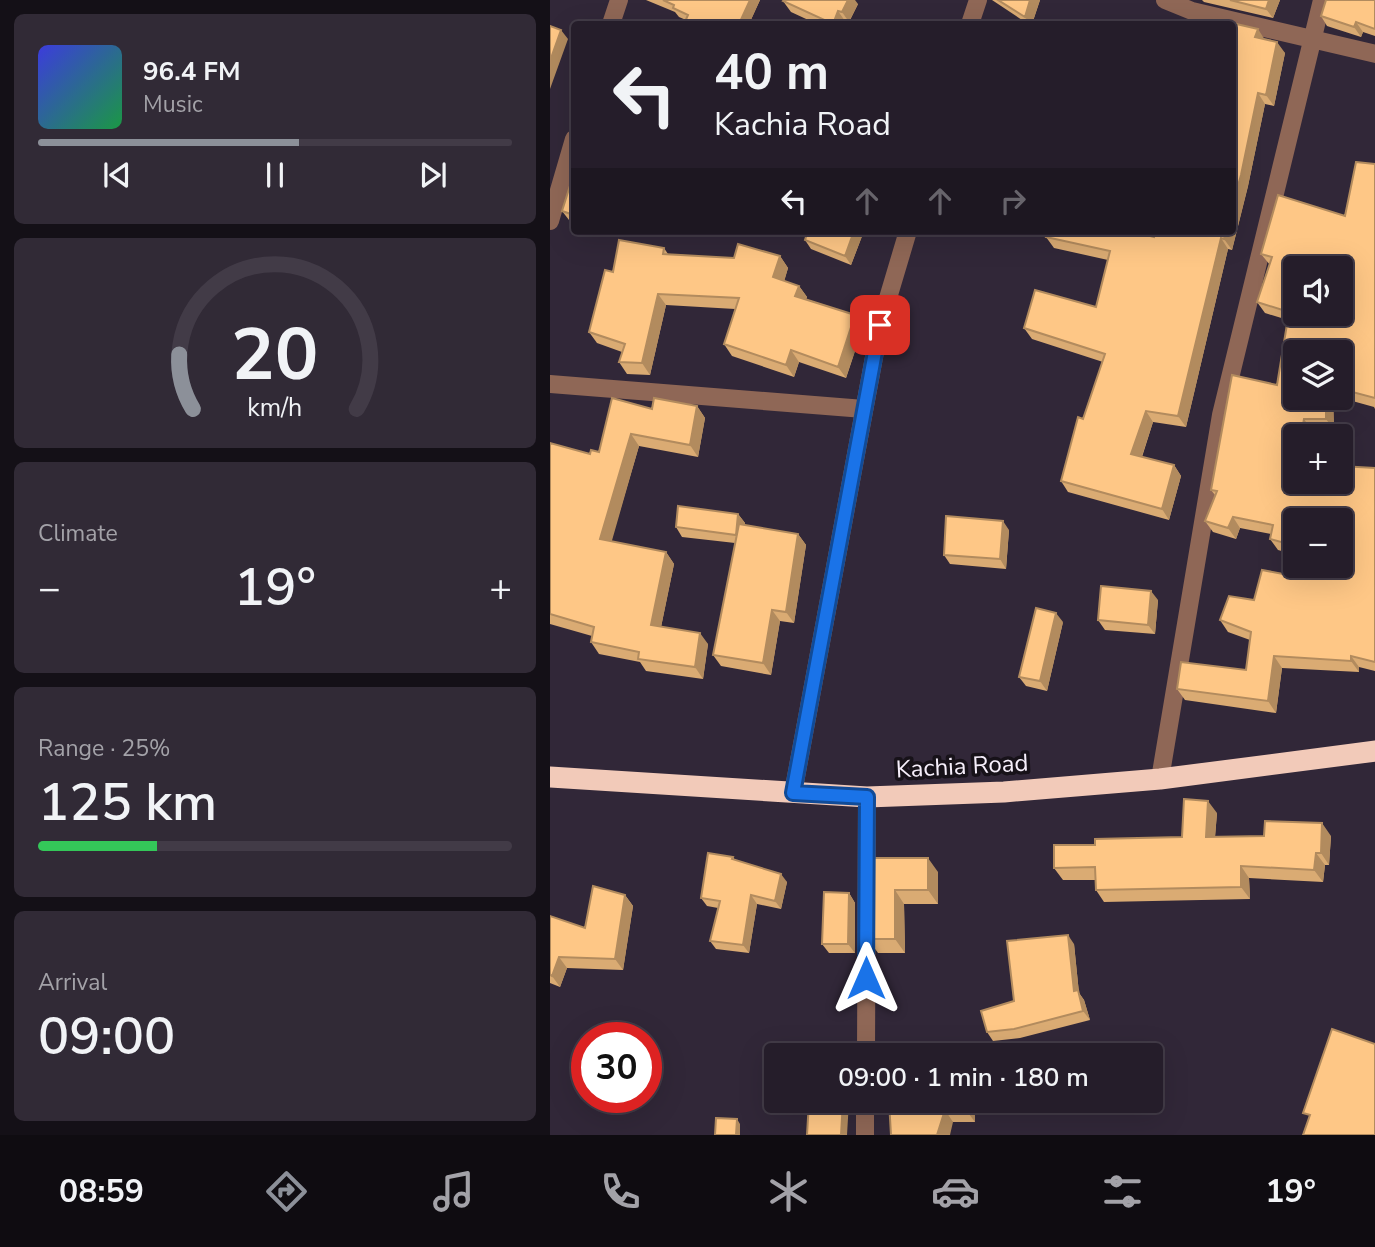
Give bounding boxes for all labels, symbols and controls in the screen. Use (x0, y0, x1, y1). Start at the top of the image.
text: 40 m (714, 39, 829, 106)
icon: left (599, 49, 690, 140)
text: 96.4 FM (143, 54, 240, 89)
text: Music (143, 89, 203, 120)
text: Kachia Road (714, 103, 891, 146)
icon: previous (98, 156, 136, 194)
icon: pause (256, 156, 294, 194)
icon: next (414, 156, 452, 194)
icon: left (775, 182, 813, 220)
icon: ahead (848, 182, 886, 220)
icon: ahead (921, 182, 959, 220)
icon: right (994, 182, 1032, 220)
map controls (1283, 256, 1353, 578)
button: sound (1283, 256, 1353, 326)
pin (850, 295, 910, 355)
text: 20 (231, 306, 319, 406)
icon: arrive (861, 306, 899, 344)
button: layers (1283, 340, 1353, 410)
text: km/h (247, 391, 303, 425)
button: + (1283, 424, 1353, 494)
button: − (1283, 508, 1353, 578)
text: Climate (38, 518, 118, 549)
text: 19° (234, 552, 316, 623)
text: − (38, 563, 61, 614)
text: + (489, 563, 512, 614)
text: Range · 25% (38, 733, 170, 764)
street label: Kachia Road (895, 747, 1029, 785)
text: 125 km (38, 767, 217, 838)
position arrow (829, 941, 903, 1015)
text: Arrival (38, 967, 107, 998)
text: 09:00 (38, 1001, 175, 1072)
speed limit sign: 30 (571, 1022, 662, 1113)
text: 09:00 · 1 min · 180 m (838, 1060, 1089, 1095)
icon: directions (262, 1167, 311, 1216)
icon: music (429, 1167, 478, 1216)
icon: phone (596, 1167, 645, 1216)
icon: climate (764, 1167, 813, 1216)
icon: car (931, 1167, 980, 1216)
icon: filters (1098, 1167, 1147, 1216)
text: 08:59 (59, 1170, 144, 1213)
text: 19° (1265, 1170, 1316, 1213)

